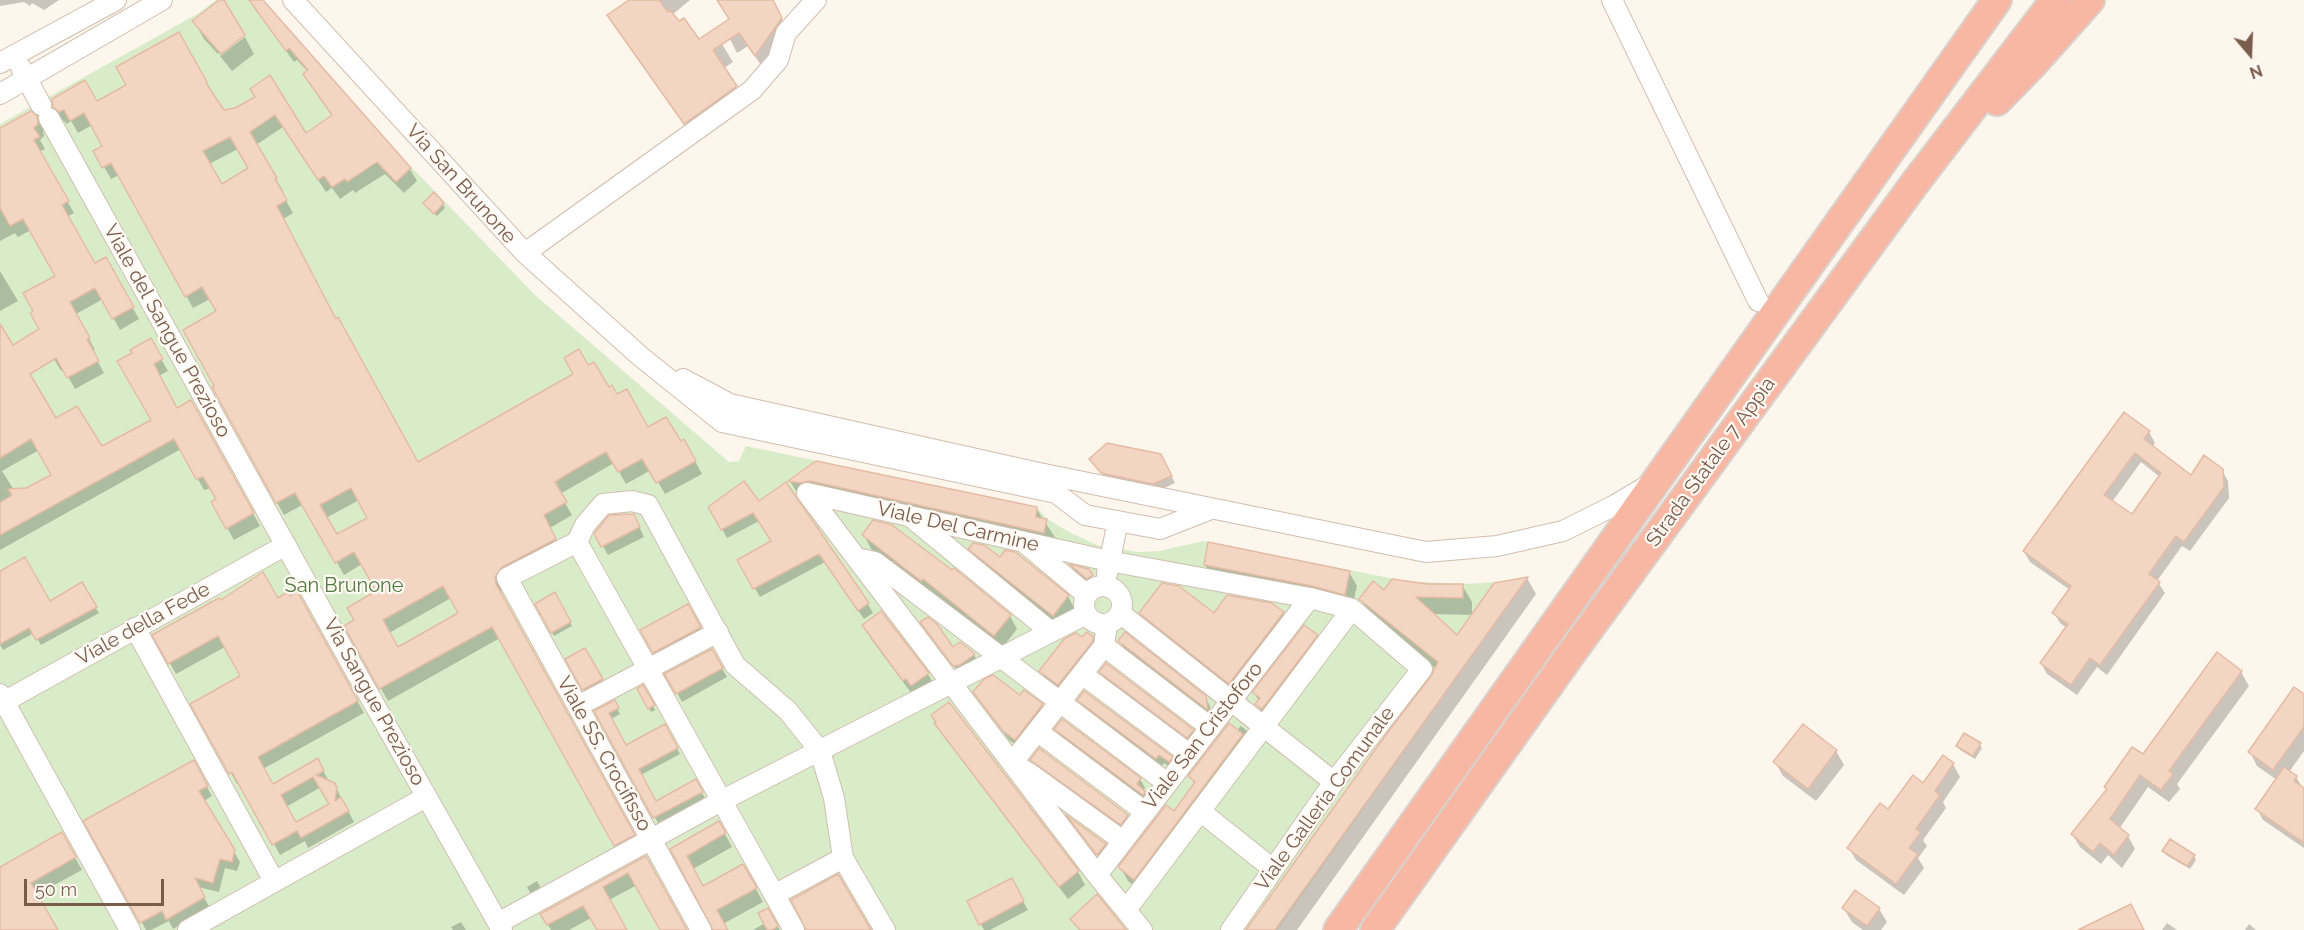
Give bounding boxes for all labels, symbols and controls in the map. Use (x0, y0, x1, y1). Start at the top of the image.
north arrow (2220, 24, 2280, 84)
text: N (2247, 61, 2265, 82)
street label: Via San Brunone (401, 119, 521, 249)
street label: Viale del Sangue Prezioso (98, 220, 236, 442)
street label: Strada Statale 7 Appia (1641, 373, 1781, 551)
street label: Viale Del Carmine (875, 497, 1041, 557)
park label: San Brunone (285, 574, 403, 598)
street label: Viale della Fede (72, 577, 214, 671)
street label: Via Sangue Prezioso (318, 614, 430, 790)
street label: Viale San Cristoforo (1138, 657, 1268, 815)
street label: Viale SS. Crocifisso (552, 672, 656, 836)
street label: Viale Galleria Comunale (1250, 702, 1400, 896)
scale bar (27, 867, 166, 905)
text: 50 m (35, 879, 77, 900)

